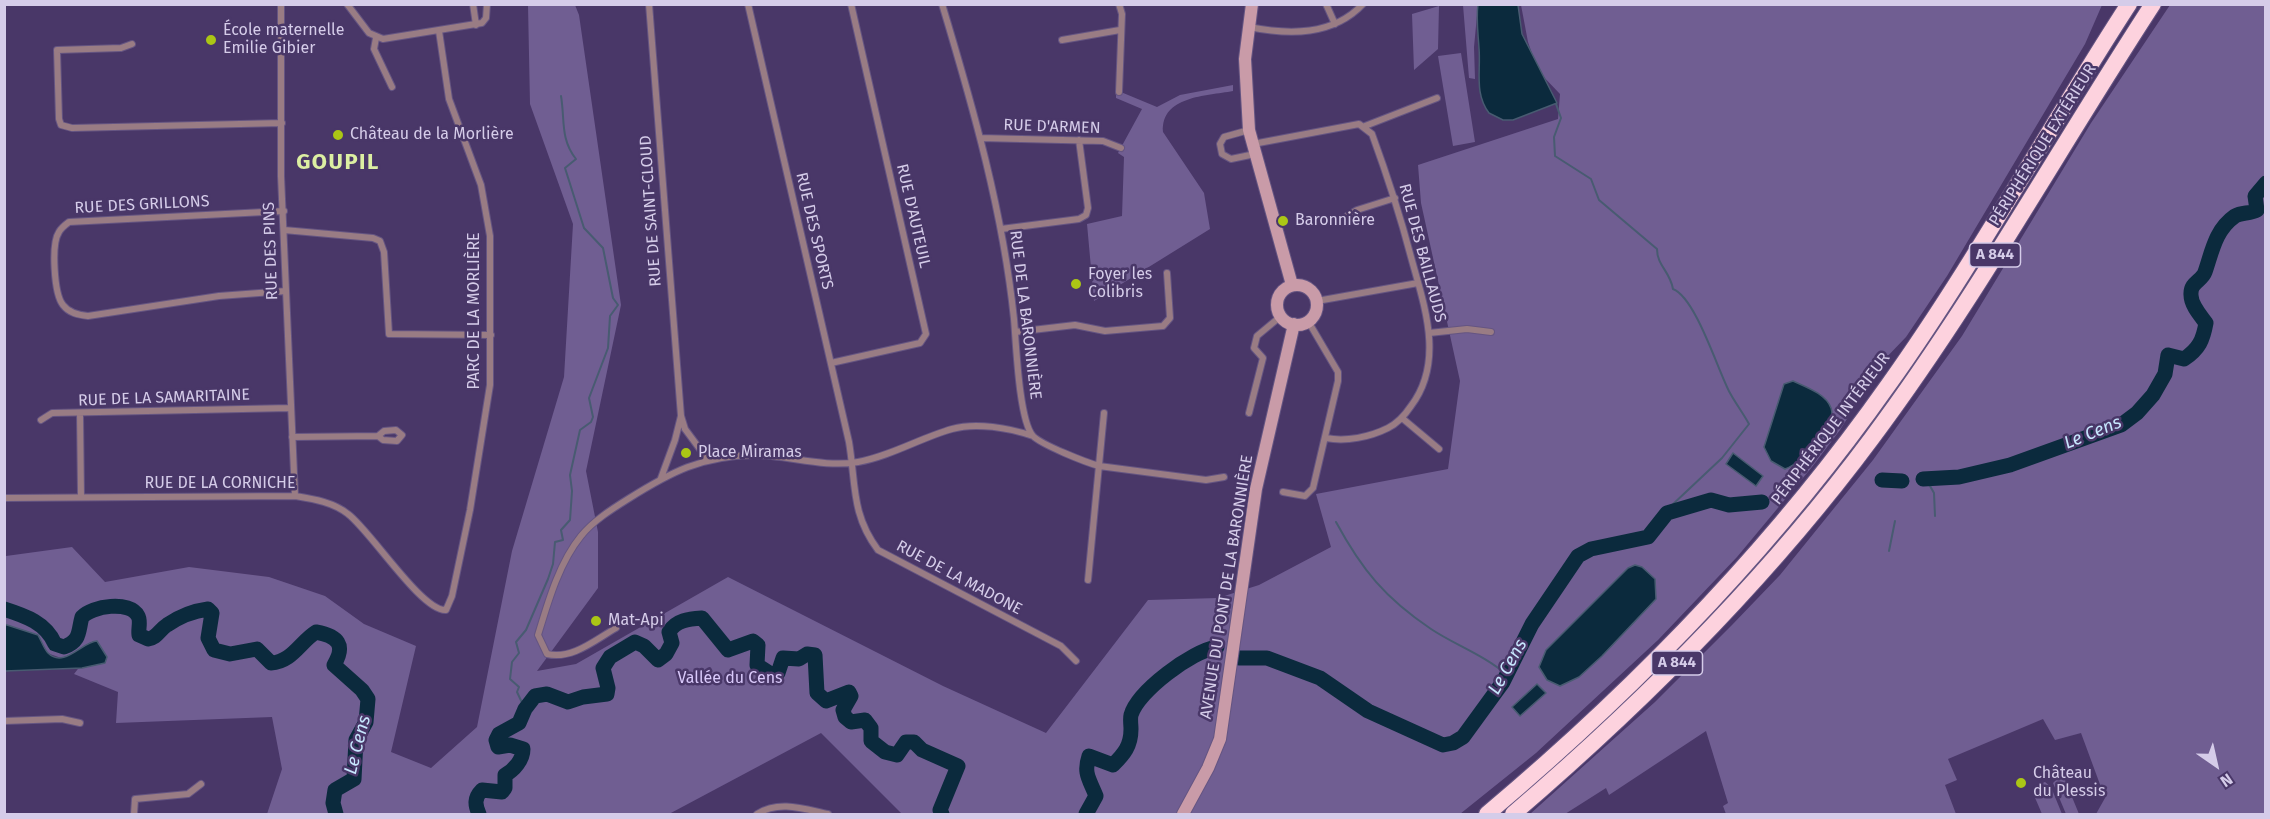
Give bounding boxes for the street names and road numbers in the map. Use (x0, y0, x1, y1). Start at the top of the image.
street label: PÉRIPHÉRIQUE EXTÉRIEUR (1985, 61, 2101, 229)
street label: RUE D'ARMEN (1003, 116, 1101, 138)
street label: RUE DE SAINT-CLOUD (636, 135, 666, 287)
street label: RUE D'AUTEUIL (892, 162, 934, 270)
street label: RUE DES SPORTS (791, 171, 837, 291)
street label: RUE DES BAILLAUDS (1394, 182, 1450, 324)
street label: RUE DES GRILLONS (74, 192, 210, 218)
street label: RUE DES PINS (260, 202, 282, 300)
street label: RUE DE LA BARONNIÈRE (1005, 229, 1045, 401)
street label: PARC DE LA MORLIÈRE (465, 232, 485, 390)
road number: A 844 (1970, 243, 2020, 267)
street label: PÉRIPHÉRIQUE INTÉRIEUR (1767, 349, 1895, 509)
street label: RUE DE LA SAMARITAINE (78, 385, 250, 411)
street label: AVENUE DU PONT DE LA BARONNIÈRE (1197, 454, 1257, 720)
street label: RUE DE LA CORNICHE (145, 474, 295, 494)
street label: RUE DE LA MADONE (893, 537, 1025, 619)
road number: A 844 (1652, 651, 1702, 675)

